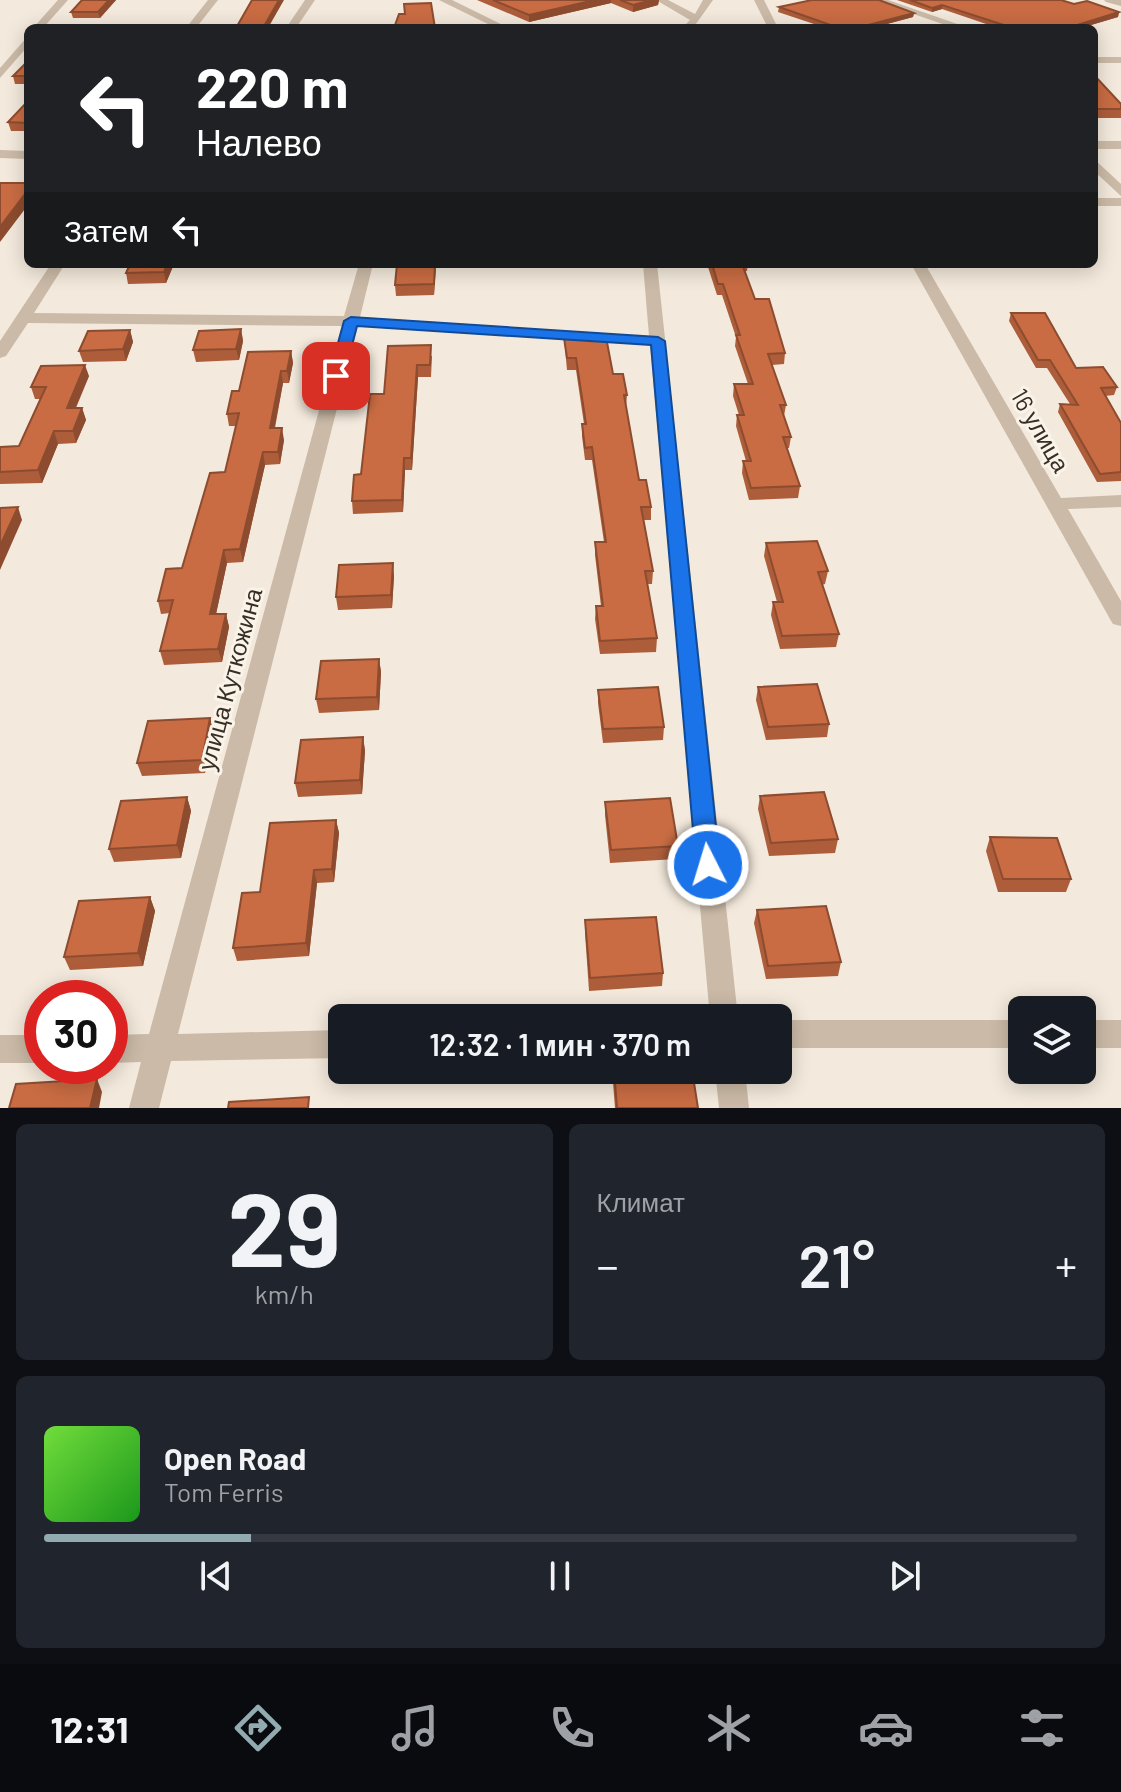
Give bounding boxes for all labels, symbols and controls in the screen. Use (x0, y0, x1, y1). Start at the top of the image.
text: 220 m (196, 52, 349, 119)
icon: left (64, 56, 168, 160)
text: Налево (196, 120, 322, 163)
icon: left (165, 208, 209, 252)
text: Затем (64, 212, 149, 248)
pin (302, 342, 370, 410)
icon: arrive (314, 354, 358, 398)
street label: 16 улица (1006, 383, 1077, 477)
street label: улица Куткожина (191, 584, 267, 773)
position arrow (666, 823, 750, 907)
speed limit sign: 30 (24, 980, 128, 1084)
map controls (1008, 996, 1096, 1084)
button: layers (1008, 996, 1096, 1084)
text: 12:32 · 1 мин · 370 m (429, 1026, 691, 1062)
text: 29 (228, 1163, 341, 1288)
text: Климат (597, 1186, 685, 1217)
text: 21° (799, 1228, 875, 1300)
text: − (597, 1238, 619, 1291)
text: + (1055, 1238, 1077, 1291)
text: km/h (255, 1278, 314, 1309)
text: Open Road (164, 1440, 306, 1476)
text: Tom Ferris (164, 1476, 284, 1507)
icon: previous (194, 1554, 238, 1598)
icon: pause (538, 1554, 582, 1598)
icon: next (883, 1554, 927, 1598)
icon: directions (230, 1700, 286, 1756)
icon: music (387, 1700, 443, 1756)
icon: phone (544, 1700, 600, 1756)
icon: climate (701, 1700, 757, 1756)
icon: car (858, 1700, 914, 1756)
icon: filters (1014, 1700, 1070, 1756)
text: 12:31 (50, 1707, 129, 1750)

